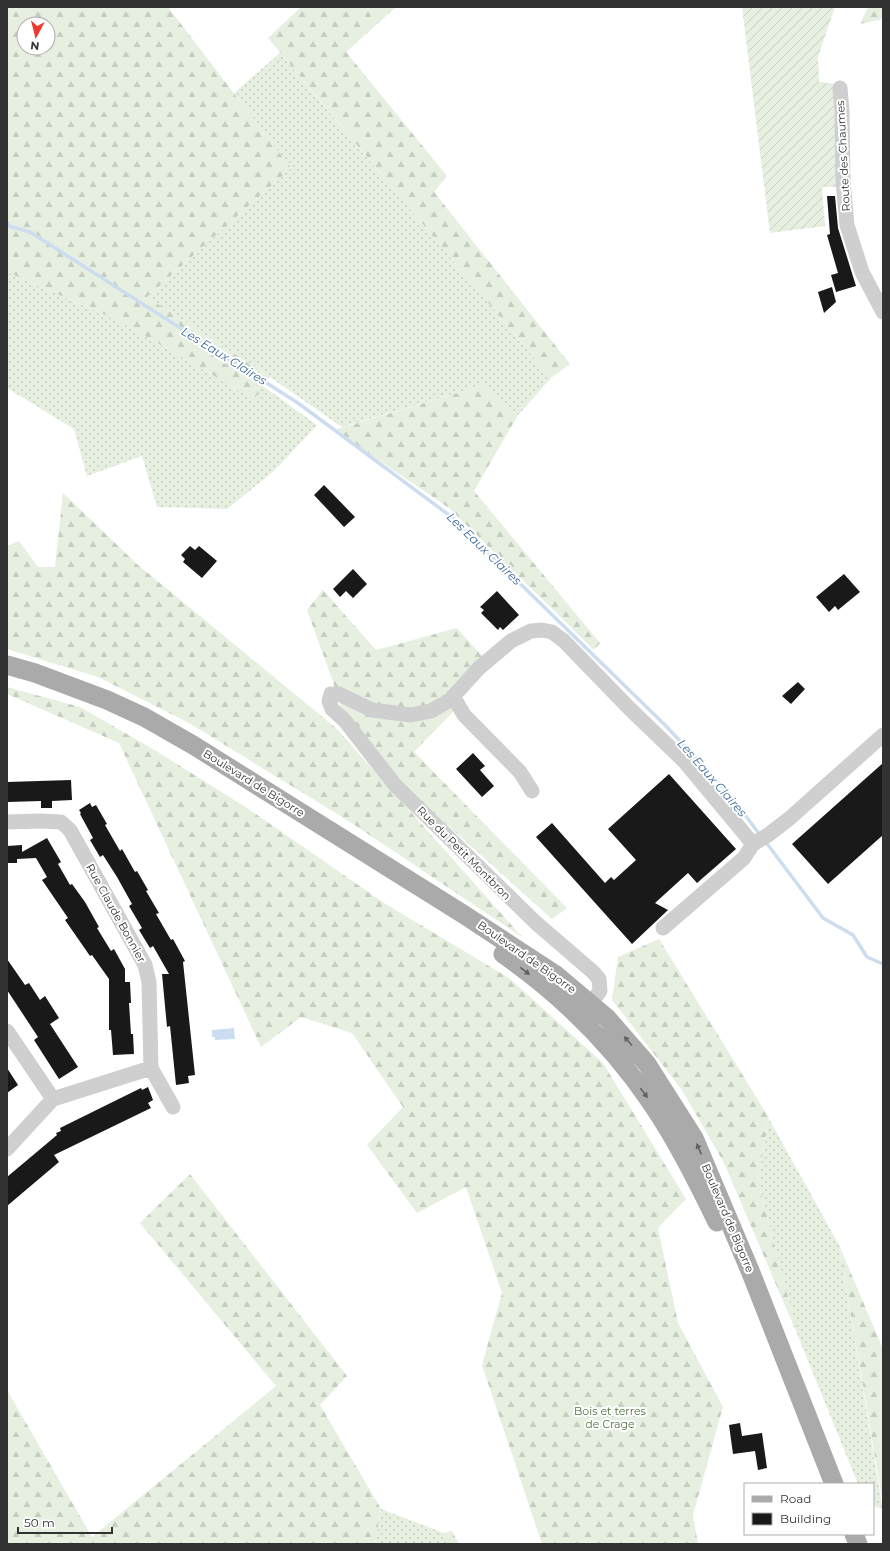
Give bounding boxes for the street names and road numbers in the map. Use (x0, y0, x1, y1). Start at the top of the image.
street label: Route des Chaumes (833, 99, 853, 212)
street label: Boulevard de Bigorre (201, 746, 308, 820)
street label: Rue du Petit Montbron (414, 803, 514, 903)
street label: Rue Claude Bonnier (83, 861, 149, 965)
street label: Boulevard de Bigorre (475, 918, 579, 996)
street label: Boulevard de Bigorre (699, 1161, 757, 1275)

